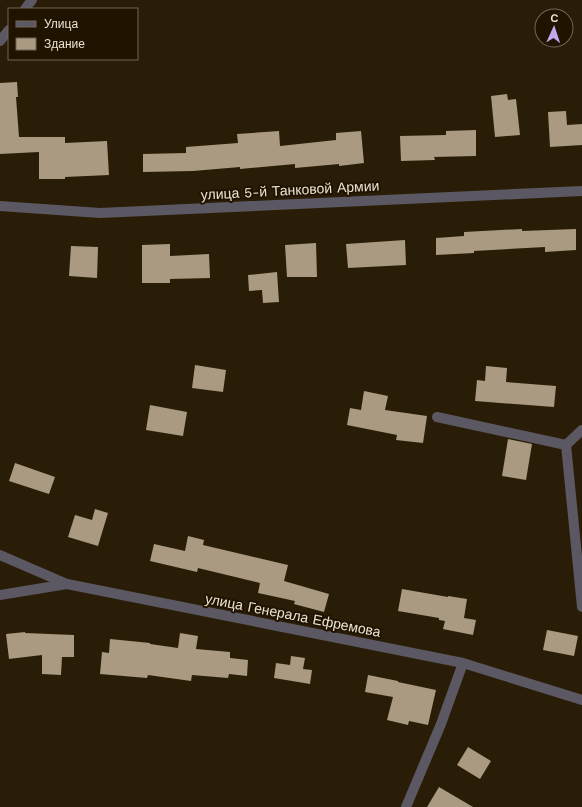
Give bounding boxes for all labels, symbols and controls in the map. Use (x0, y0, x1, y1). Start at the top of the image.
legend (8, 8, 138, 60)
north arrow (534, 8, 574, 48)
text: С (550, 12, 559, 25)
text: Улица (44, 17, 78, 31)
text: Здание (44, 37, 85, 51)
street label: улица 5-й Танковой Армии (200, 177, 380, 203)
street label: улица Генерала Ефремова (204, 590, 382, 640)

